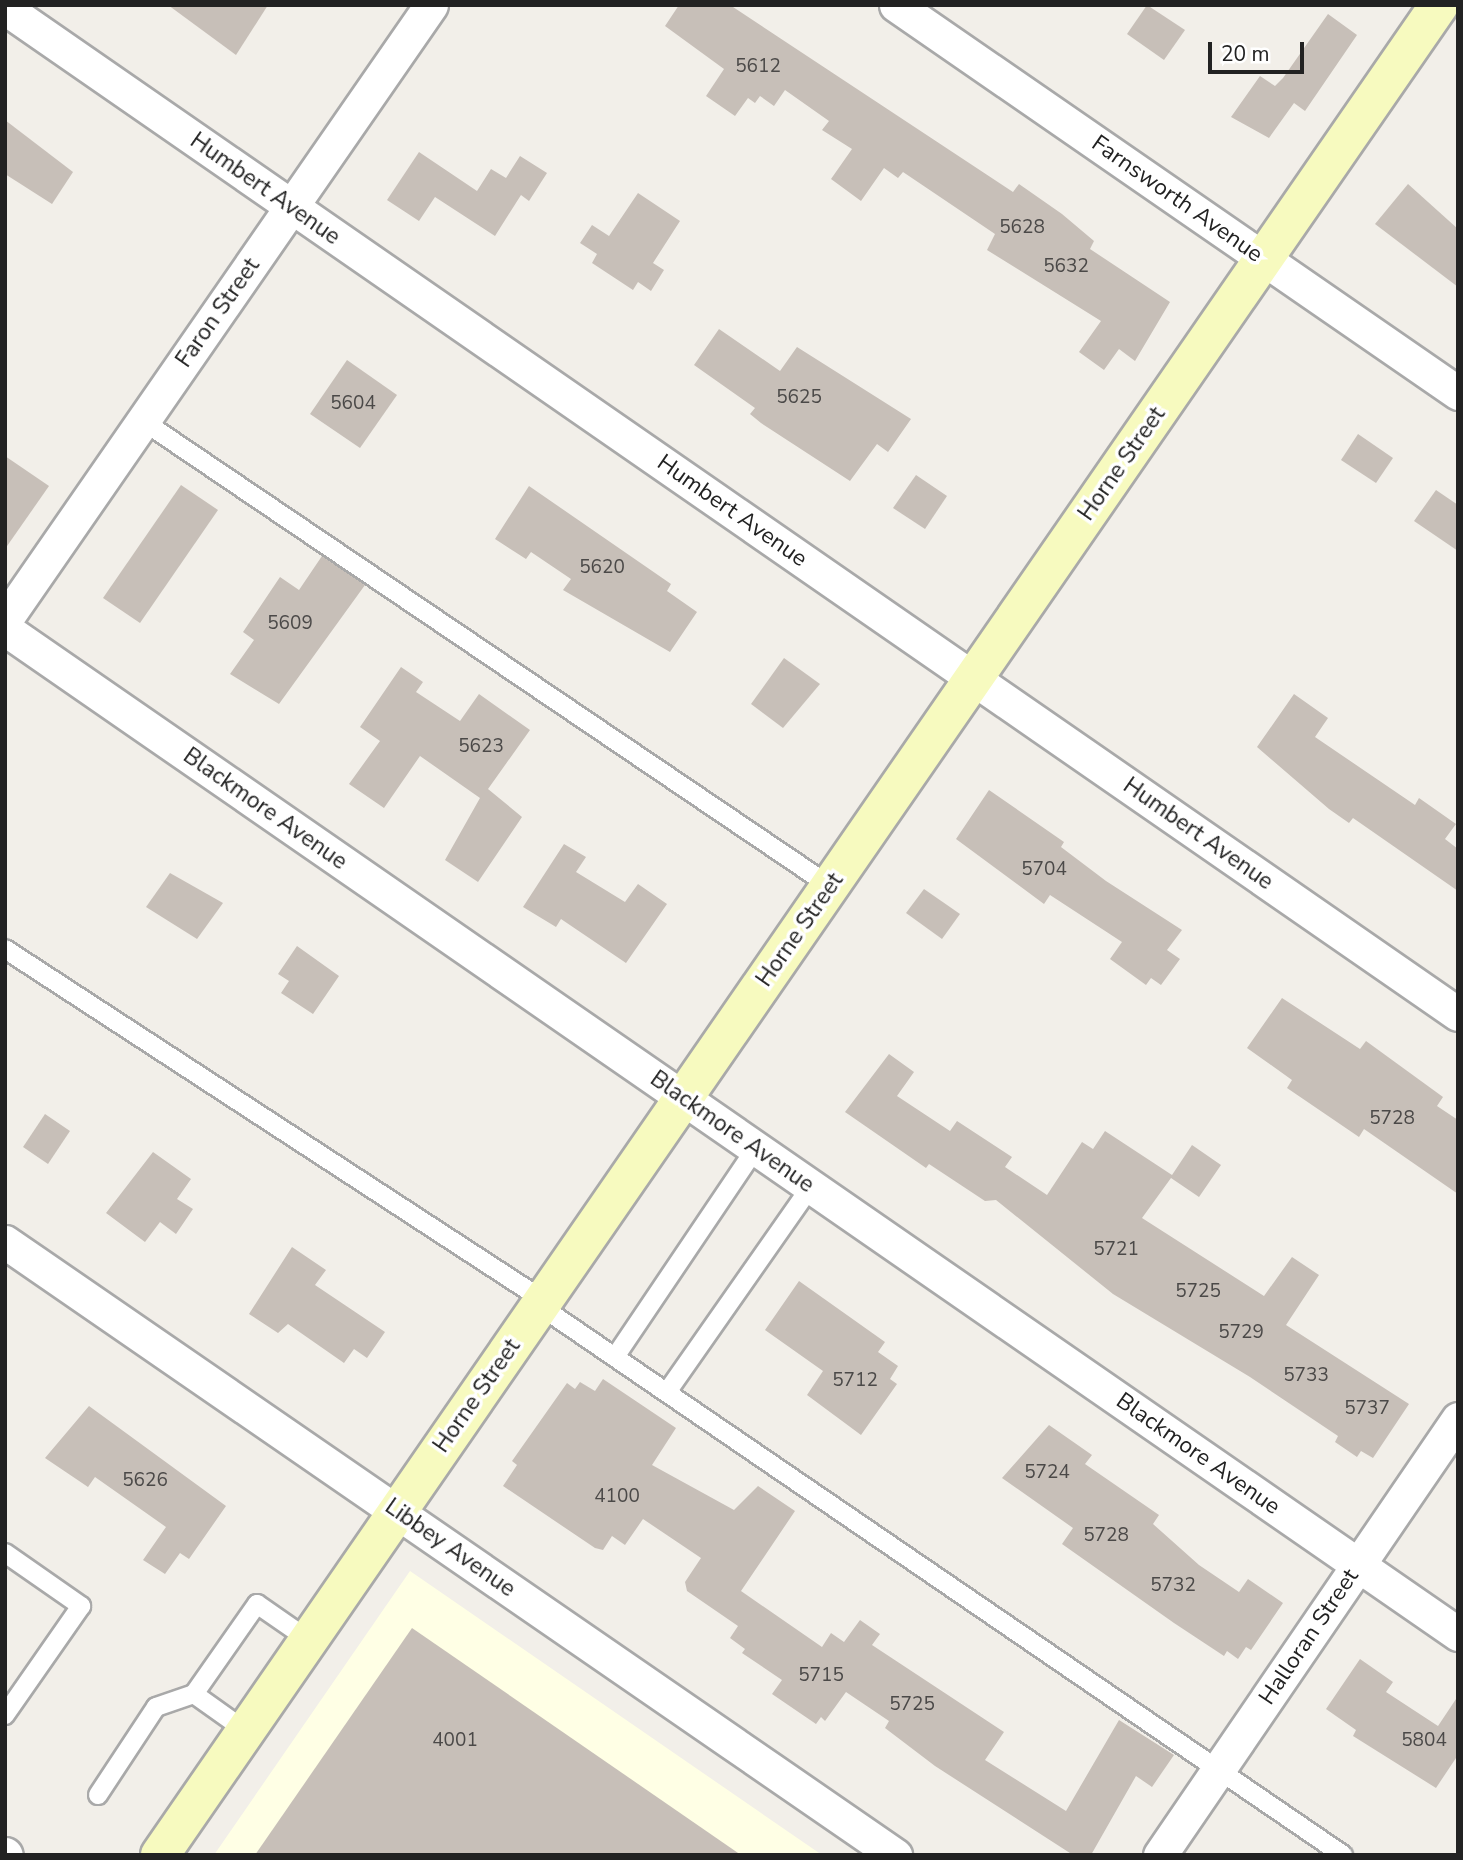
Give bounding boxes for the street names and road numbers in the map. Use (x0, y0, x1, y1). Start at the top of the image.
street label: Humbert Avenue (185, 127, 345, 251)
street label: Farnsworth Avenue (1086, 130, 1268, 268)
street label: Faron Street (170, 253, 266, 373)
street label: Horne Street (1073, 402, 1171, 526)
street label: Humbert Avenue (652, 449, 812, 573)
street label: Blackmore Avenue (178, 742, 352, 876)
street label: Humbert Avenue (1118, 772, 1278, 896)
street label: Horne Street (751, 868, 849, 992)
street label: Blackmore Avenue (645, 1065, 819, 1199)
street label: Horne Street (428, 1334, 526, 1458)
street label: Blackmore Avenue (1111, 1387, 1285, 1521)
street label: Libbey Avenue (380, 1493, 520, 1603)
street label: Halloran Street (1253, 1564, 1365, 1710)

